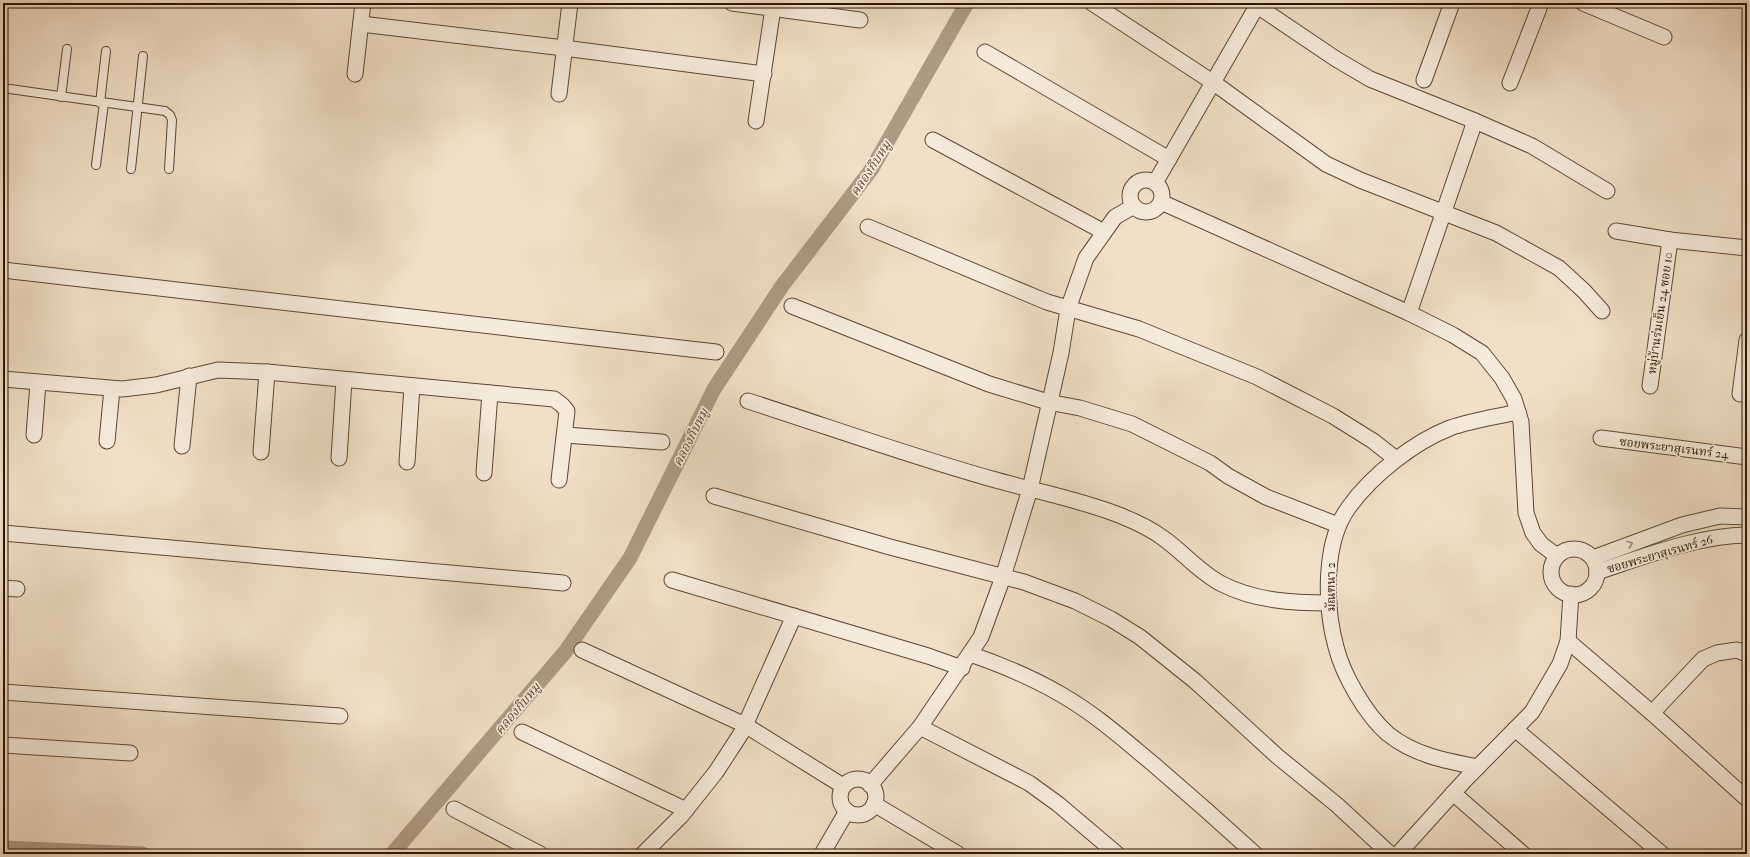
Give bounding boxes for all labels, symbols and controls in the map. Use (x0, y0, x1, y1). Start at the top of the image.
water label: คลองกีบหมู (847, 137, 895, 199)
street label: หมู่บ้านร่มเย็น 24 ซอย 10 (1644, 251, 1676, 375)
water label: คลองกีบหมู (670, 405, 712, 469)
street label: ซอยพระยาสุเรนทร์ 24 (1619, 434, 1730, 463)
street label: ซอยพระยาสุเรนทร์ 26 (1606, 532, 1715, 577)
one-way arrow (1626, 541, 1633, 549)
street label: มัณฑนา 2 (1324, 562, 1338, 612)
water label: คลองกีบหมู (491, 679, 544, 738)

